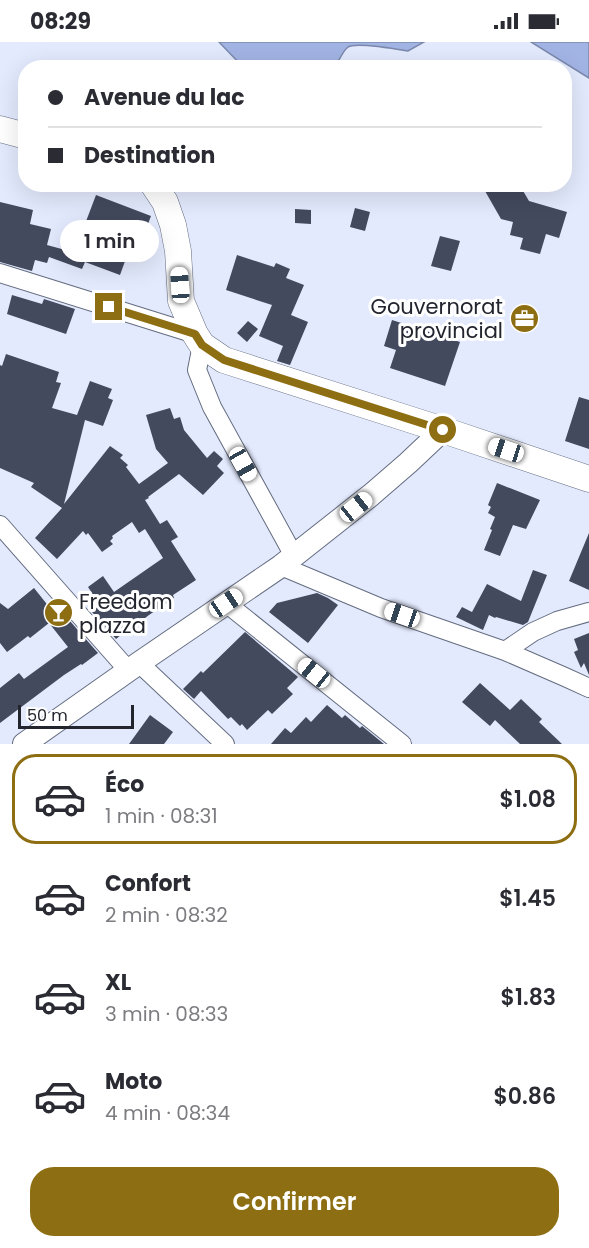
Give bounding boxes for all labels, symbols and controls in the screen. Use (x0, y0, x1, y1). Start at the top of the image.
text: 08:29 (30, 6, 91, 37)
text: Avenue du lac (84, 82, 245, 113)
text: Destination (84, 140, 215, 171)
callout: 1 min (60, 220, 158, 262)
text: 1 min (84, 227, 135, 255)
car (170, 266, 190, 304)
place label: Gouvernorat provincial (371, 292, 503, 345)
route end (95, 293, 122, 320)
office icon: Gouvernorat provincial (508, 302, 540, 334)
route start (429, 416, 456, 443)
car (486, 436, 526, 464)
car (226, 444, 260, 484)
car (336, 489, 376, 525)
car (206, 585, 246, 621)
place label: Freedom plazza (79, 587, 173, 640)
bar icon: Freedom plazza (42, 597, 74, 629)
car (382, 601, 422, 629)
car (294, 655, 334, 691)
scale bar (18, 702, 134, 730)
text: 50 m (27, 704, 68, 727)
text: Éco (105, 769, 144, 800)
icon: car (33, 772, 87, 826)
text: $1.08 (500, 784, 556, 815)
text: 1 min · 08:31 (105, 802, 218, 830)
text: Confort (105, 868, 191, 899)
icon: car (33, 871, 87, 925)
text: $1.45 (499, 883, 556, 914)
text: 2 min · 08:32 (105, 901, 228, 929)
text: XL (105, 967, 131, 998)
icon: car (33, 970, 87, 1024)
text: $1.83 (501, 982, 556, 1013)
text: 3 min · 08:33 (105, 1000, 228, 1028)
text: Moto (105, 1066, 162, 1097)
icon: car (33, 1069, 87, 1123)
text: $0.86 (493, 1081, 556, 1112)
text: 4 min · 08:34 (105, 1099, 230, 1127)
button: Confirmer (30, 1167, 559, 1236)

